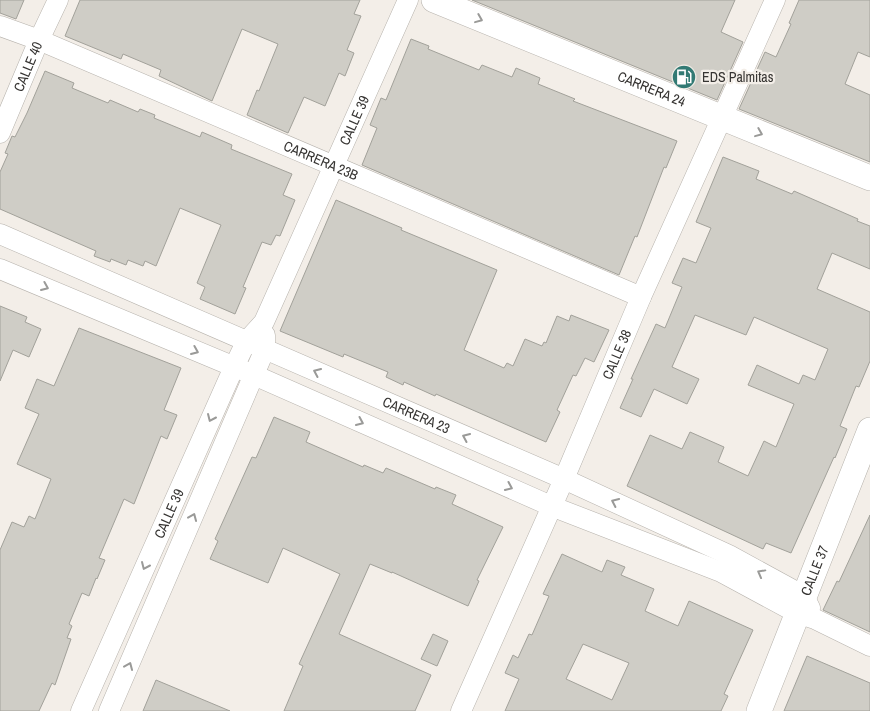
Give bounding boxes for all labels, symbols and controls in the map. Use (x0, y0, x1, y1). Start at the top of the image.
one-way arrow (474, 12, 483, 23)
street label: CALLE 40 (9, 39, 46, 94)
fuel station icon: EDS Palmitas (671, 64, 697, 90)
street label: CARRERA 24 (615, 67, 689, 111)
place label: EDS Palmitas (702, 68, 774, 86)
street label: CALLE 39 (335, 93, 373, 148)
one-way arrow (754, 127, 763, 137)
street label: CARRERA 23B (281, 137, 361, 184)
one-way arrow (40, 281, 49, 292)
street label: CALLE 38 (598, 327, 635, 382)
one-way arrow (190, 344, 199, 355)
one-way arrow (314, 367, 322, 377)
street label: CARRERA 23 (380, 392, 453, 437)
one-way arrow (207, 413, 218, 422)
one-way arrow (355, 415, 364, 426)
one-way arrow (462, 432, 471, 443)
one-way arrow (504, 481, 513, 492)
street label: CALLE 39 (150, 486, 188, 541)
one-way arrow (611, 498, 620, 509)
one-way arrow (186, 513, 197, 522)
street label: CALLE 37 (796, 543, 832, 598)
one-way arrow (141, 561, 152, 570)
one-way arrow (758, 569, 767, 579)
one-way arrow (122, 662, 133, 671)

